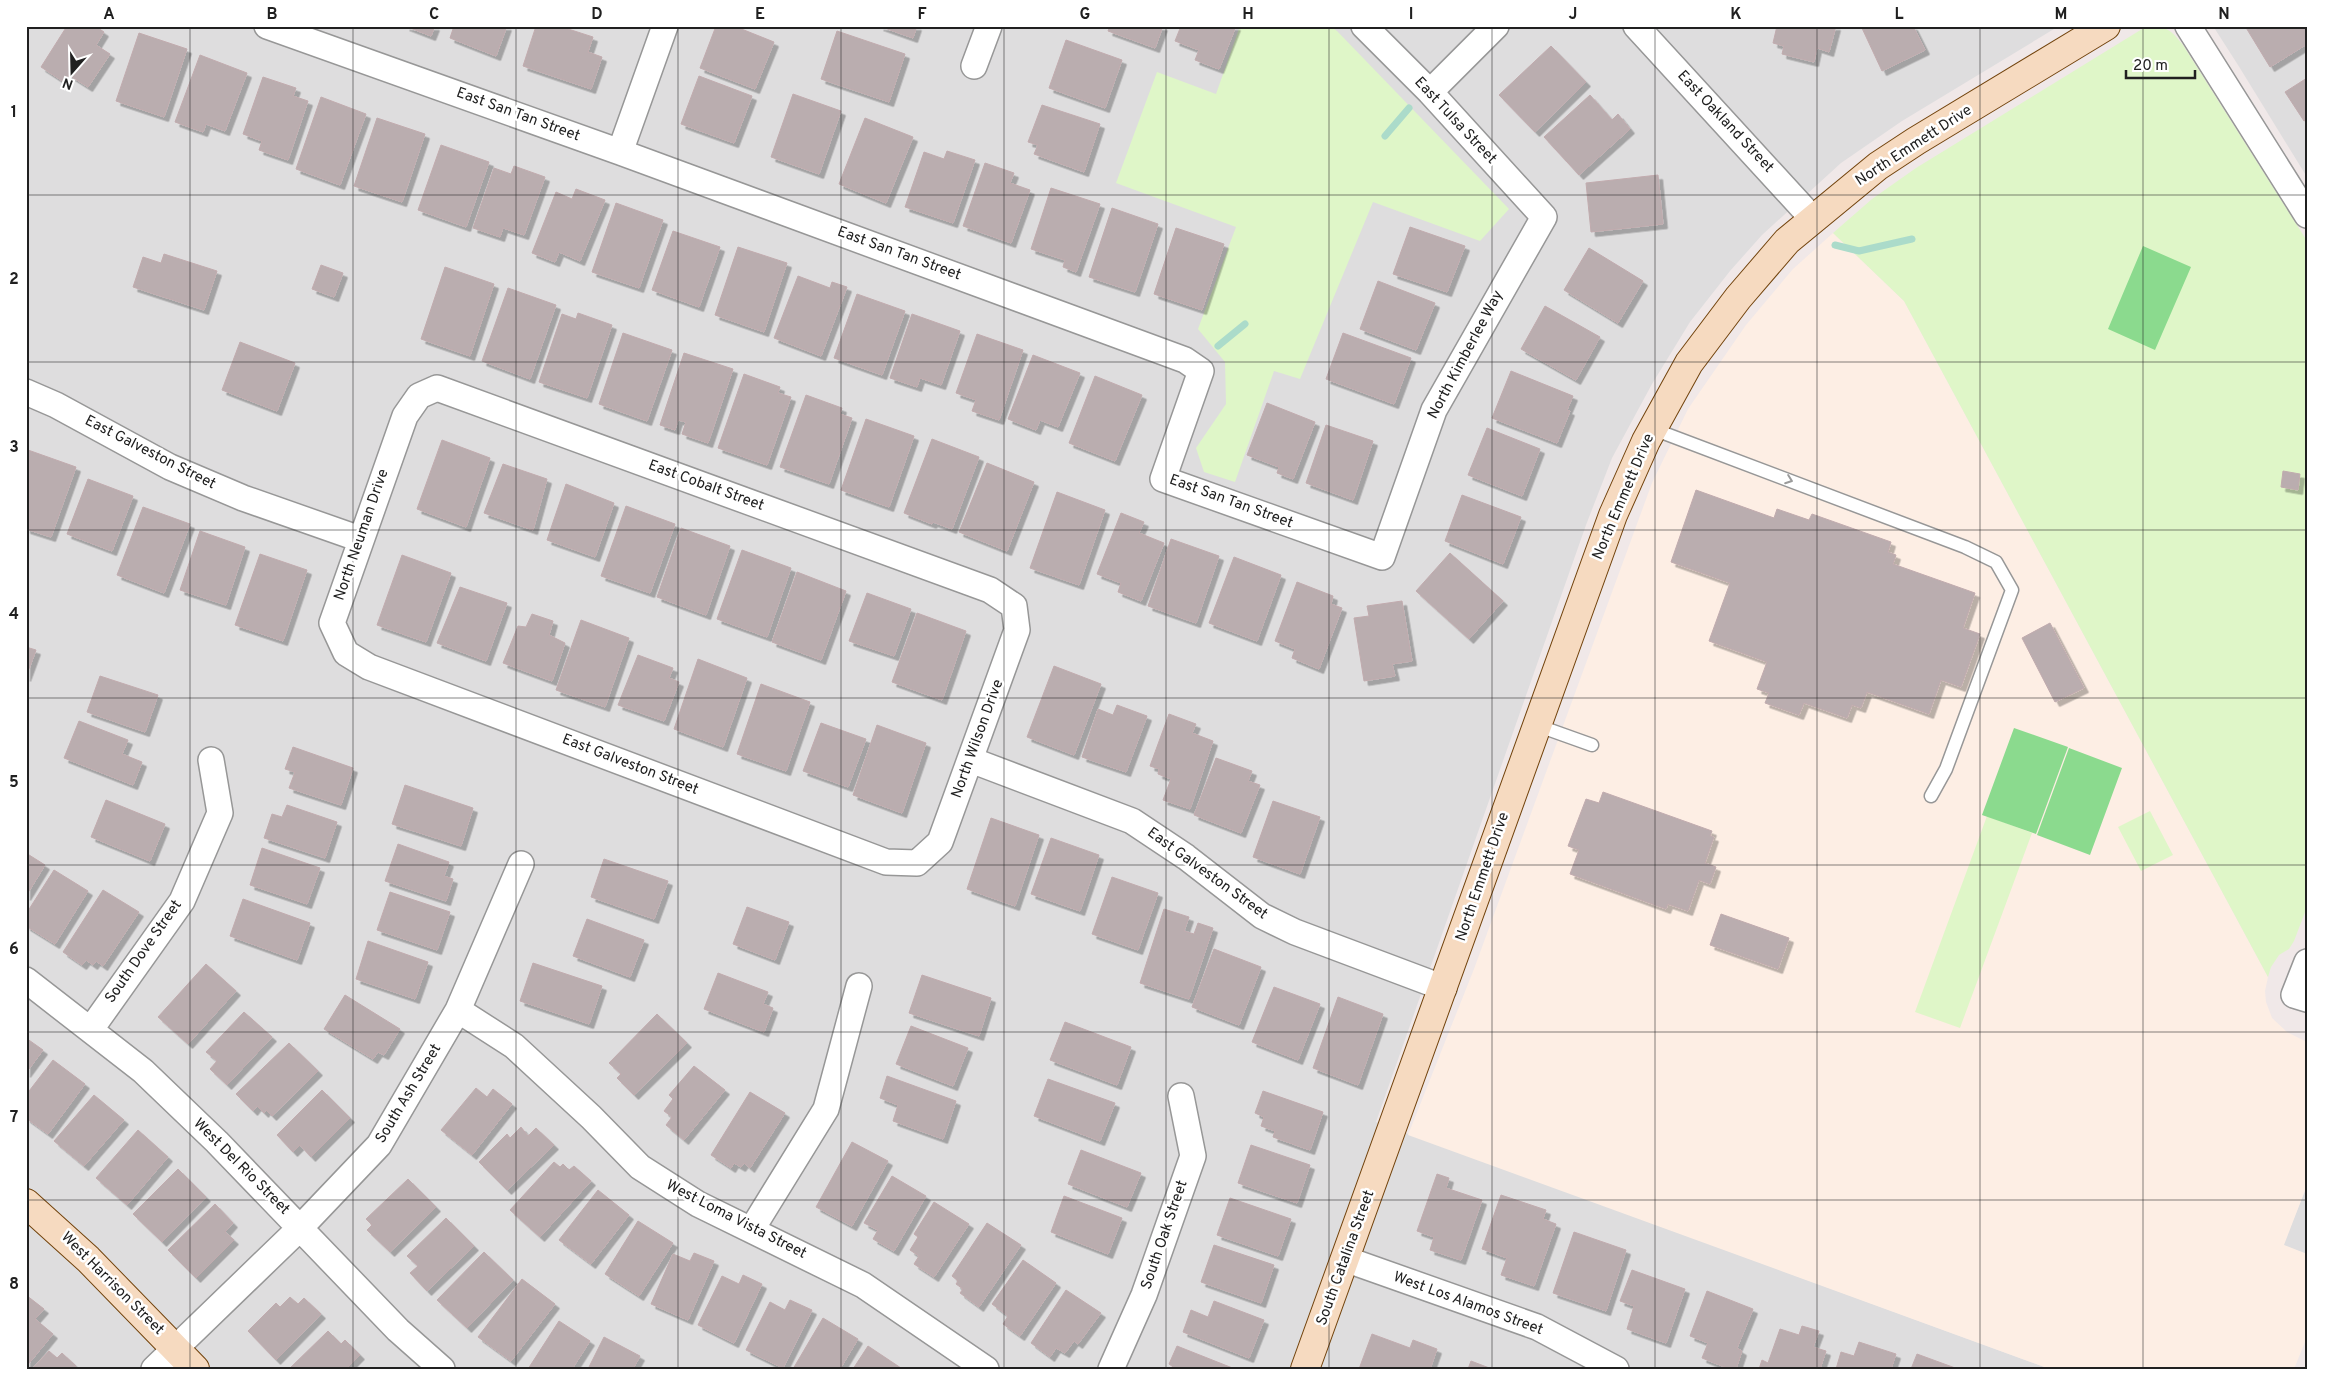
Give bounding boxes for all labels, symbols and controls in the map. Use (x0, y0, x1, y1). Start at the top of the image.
text: A (103, 5, 115, 25)
text: B (266, 5, 278, 25)
text: C (429, 5, 439, 25)
text: D (591, 5, 603, 25)
text: E (755, 5, 765, 25)
text: F (917, 5, 927, 25)
text: G (1080, 5, 1090, 25)
text: H (1242, 5, 1254, 25)
text: I (1409, 5, 1413, 25)
text: J (1569, 5, 1577, 25)
text: K (1730, 5, 1742, 25)
text: L (1894, 5, 1904, 25)
text: M (2055, 5, 2067, 25)
text: N (2218, 5, 2230, 25)
north arrow (48, 48, 98, 98)
scale bar (2126, 48, 2194, 80)
text: 20 m (2133, 57, 2168, 76)
street label: East Oakland Street (1673, 67, 1777, 177)
text: N (60, 73, 76, 93)
street label: East Tulsa Street (1410, 73, 1500, 169)
street label: East San Tan Street (453, 84, 583, 146)
street label: North Emmett Drive (1852, 101, 1976, 191)
text: 1 (11, 103, 17, 123)
street label: East San Tan Street (834, 223, 964, 285)
text: 2 (9, 270, 19, 290)
street label: North Kimberlee Way (1424, 287, 1508, 423)
street label: East Galveston Street (81, 412, 219, 494)
street label: North Emmett Drive (1589, 431, 1659, 563)
text: 3 (9, 438, 19, 458)
street label: East Cobalt Street (645, 456, 767, 516)
street label: North Neuman Drive (331, 467, 393, 603)
street label: East San Tan Street (1166, 471, 1296, 533)
one-way arrow (1784, 474, 1792, 484)
text: 4 (9, 605, 19, 625)
street label: North Wilson Drive (948, 677, 1008, 801)
street label: East Galveston Street (559, 730, 701, 800)
text: 5 (9, 773, 19, 793)
street label: North Emmett Drive (1452, 810, 1514, 944)
street label: East Galveston Street (1143, 824, 1271, 924)
street label: South Dove Street (101, 897, 187, 1007)
text: 6 (9, 940, 19, 960)
street label: South Ash Street (372, 1041, 446, 1147)
text: 7 (10, 1108, 18, 1128)
street label: West Del Rio Street (189, 1115, 293, 1219)
street label: West Loma Vista Street (663, 1176, 809, 1264)
street label: South Oak Street (1137, 1178, 1193, 1292)
street label: South Catalina Street (1313, 1188, 1379, 1328)
street label: West Harrison Street (56, 1228, 168, 1340)
street label: West Los Alamos Street (1390, 1268, 1546, 1340)
text: 8 (9, 1275, 19, 1295)

